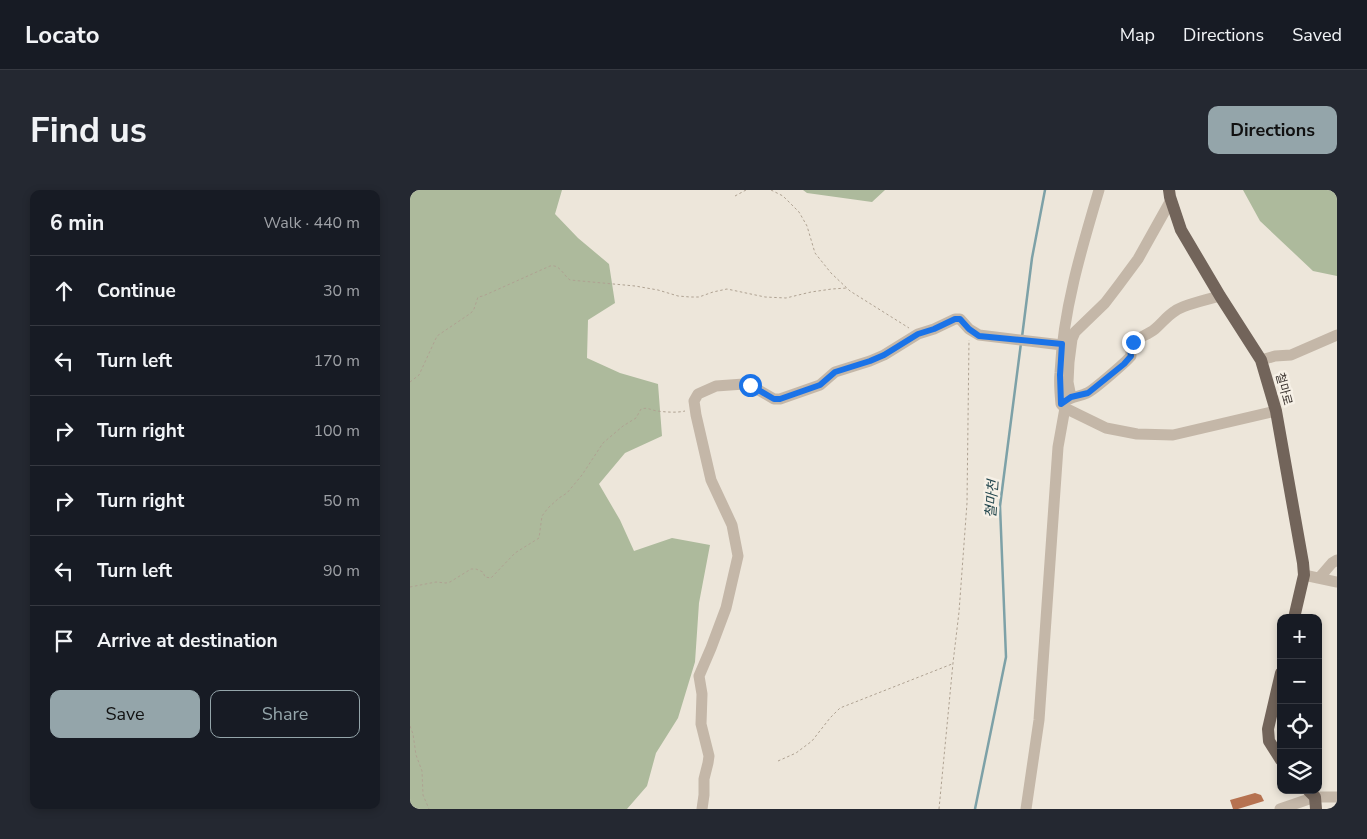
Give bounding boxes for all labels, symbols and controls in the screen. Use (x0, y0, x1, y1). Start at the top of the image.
text: Locato (25, 19, 100, 51)
text: Map (1120, 23, 1155, 47)
text: Directions (1183, 23, 1264, 47)
text: Saved (1292, 23, 1342, 47)
button: Directions (1208, 106, 1337, 154)
text: Find us (30, 107, 147, 154)
text: 6 min (50, 209, 104, 237)
text: Walk · 440 m (264, 212, 360, 234)
icon: ahead (50, 277, 78, 305)
text: Continue (97, 278, 176, 304)
text: 30 m (323, 280, 360, 302)
route end (1122, 331, 1145, 354)
icon: left (50, 347, 78, 375)
text: Turn left (97, 348, 172, 374)
text: 170 m (313, 350, 360, 372)
street label: 철마로 (1272, 371, 1296, 407)
route start (739, 374, 762, 397)
icon: right (50, 417, 78, 445)
text: Turn right (97, 418, 184, 444)
text: 100 m (313, 420, 360, 442)
water label: 철마천 (981, 478, 1003, 519)
icon: right (50, 487, 78, 515)
text: Turn right (97, 488, 184, 514)
text: 50 m (323, 490, 360, 512)
icon: left (50, 557, 78, 585)
text: Turn left (97, 558, 172, 584)
text: 90 m (323, 560, 360, 582)
map controls (1277, 614, 1322, 794)
button: + (1277, 614, 1322, 659)
icon: arrive (50, 627, 78, 655)
text: Arrive at destination (97, 628, 278, 654)
button: − (1277, 659, 1322, 704)
button: Save (50, 690, 200, 738)
button: Share (210, 690, 360, 738)
button: locate (1277, 704, 1322, 749)
button: layers (1277, 749, 1322, 794)

